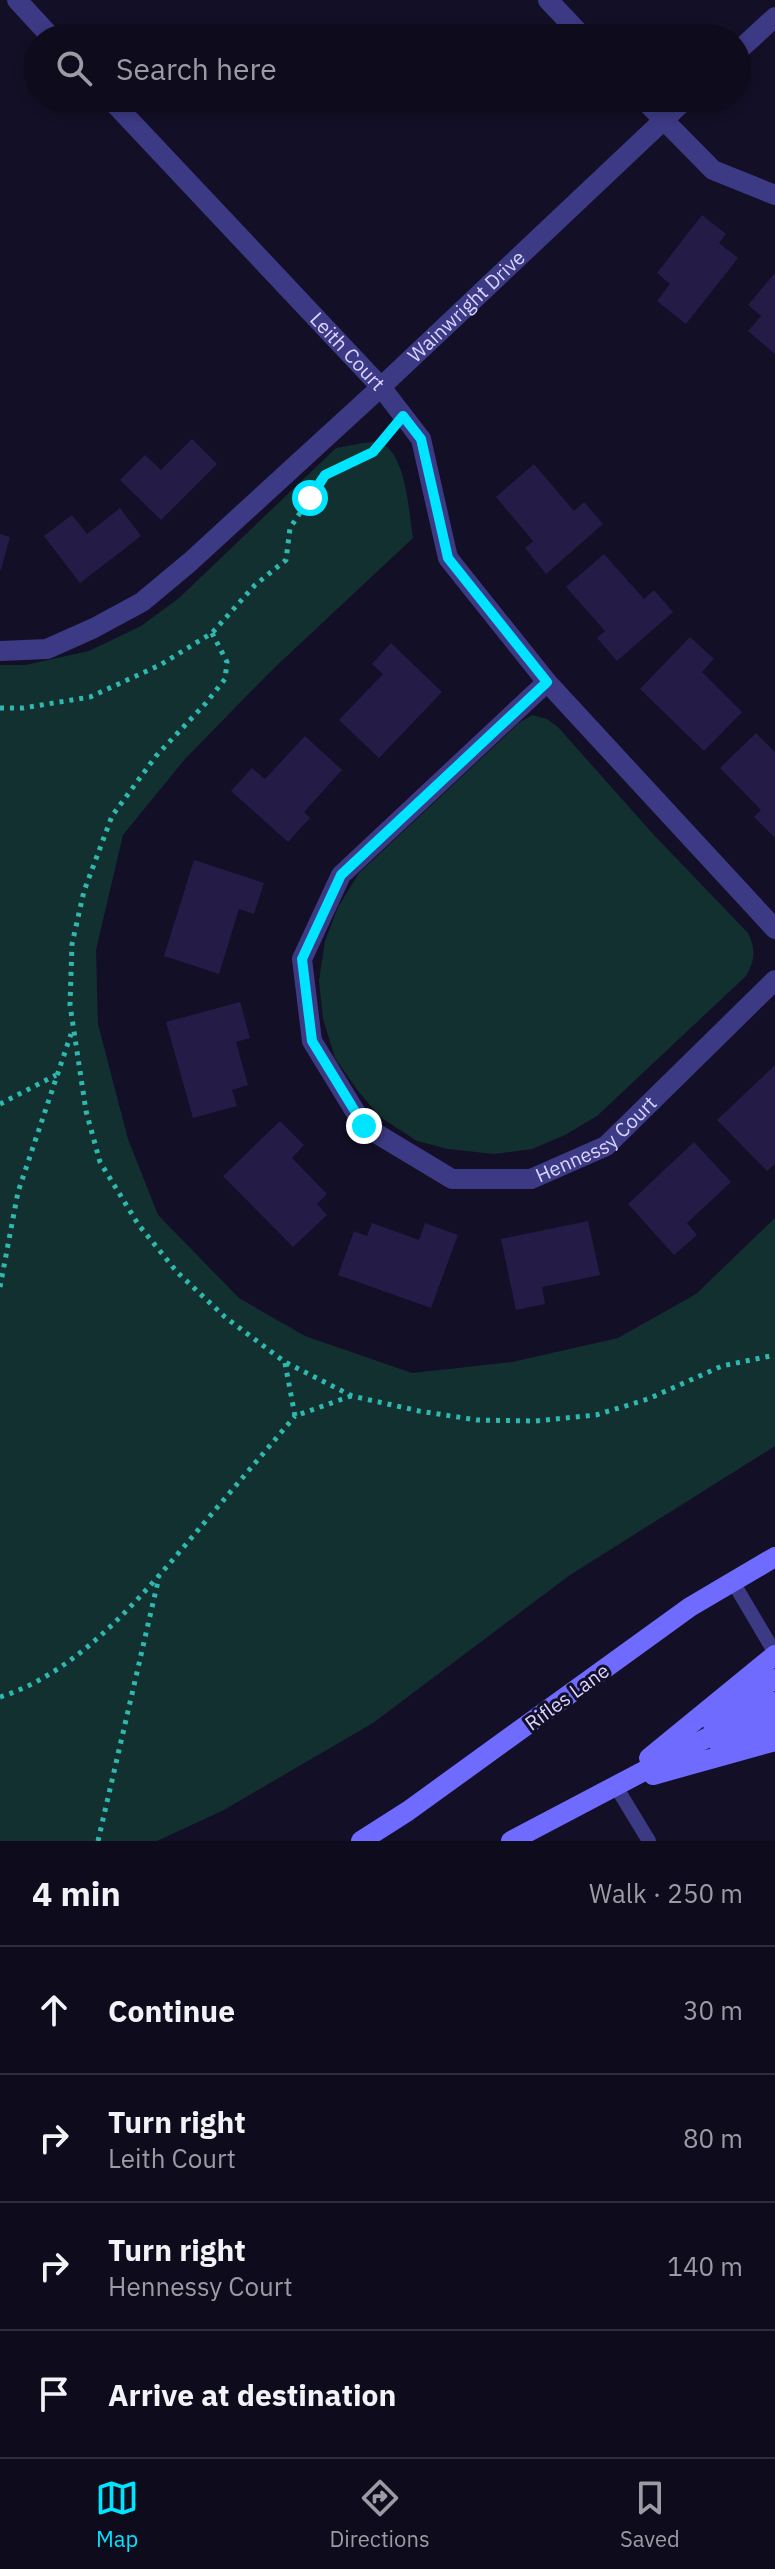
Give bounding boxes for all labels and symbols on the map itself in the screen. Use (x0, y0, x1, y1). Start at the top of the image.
street label: Wainwright Drive (401, 244, 531, 368)
street label: Leith Court (304, 306, 391, 396)
route start (292, 480, 328, 516)
street label: Hennessy Court (531, 1090, 662, 1188)
route end (346, 1108, 382, 1144)
street label: Rifles Lane (519, 1657, 614, 1736)

